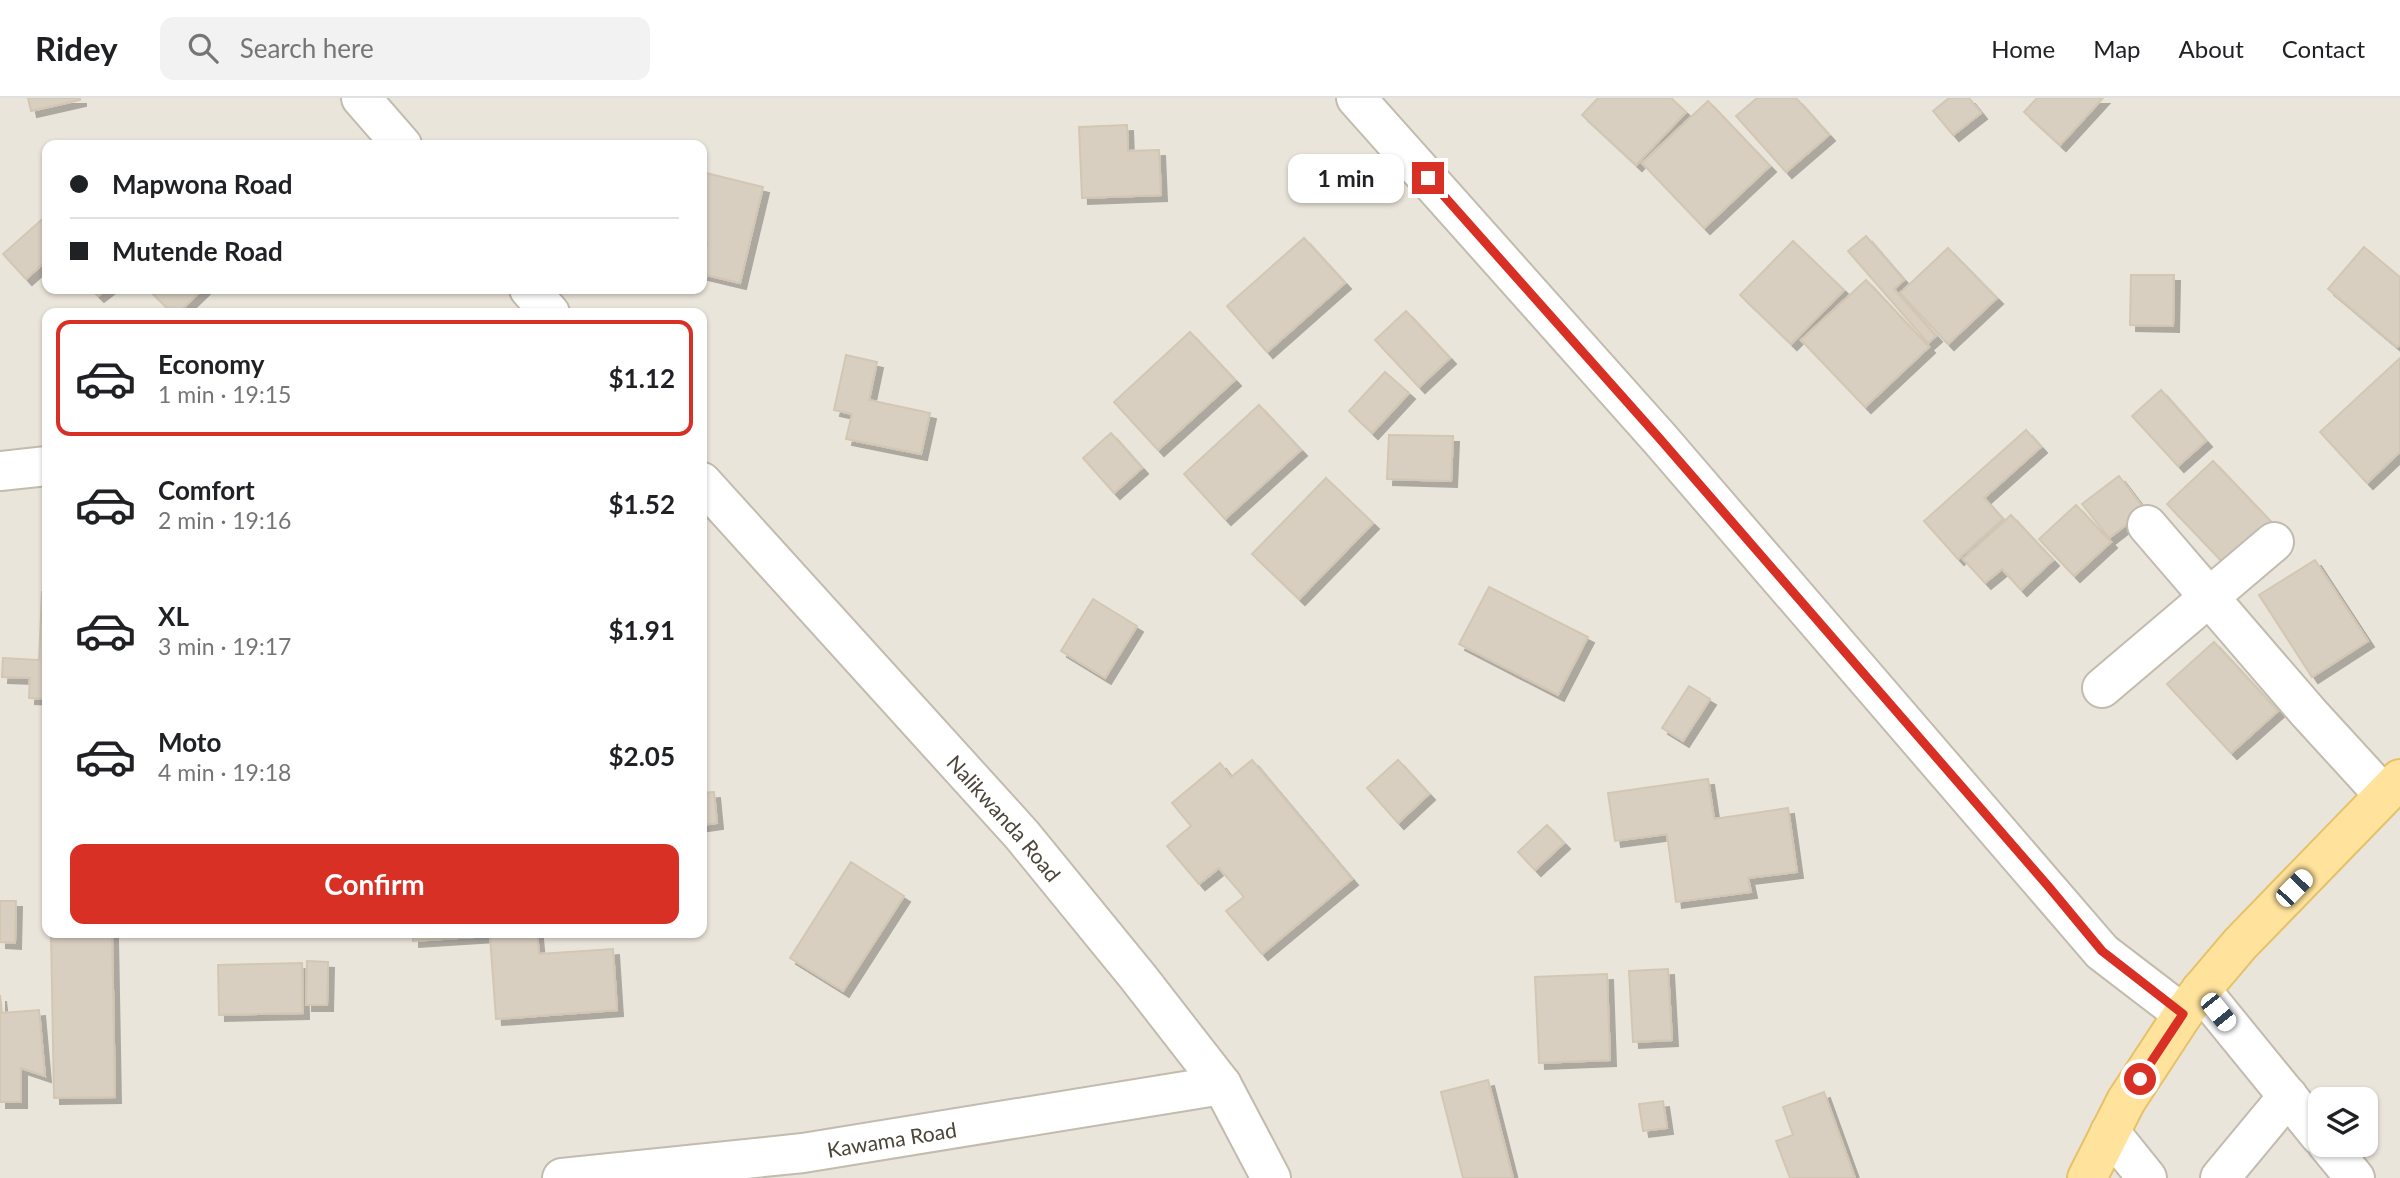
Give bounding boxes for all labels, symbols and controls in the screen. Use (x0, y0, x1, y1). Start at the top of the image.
search box (160, 17, 650, 80)
text: Ridey (35, 28, 118, 68)
icon: search (184, 29, 222, 67)
text: Search here (240, 32, 374, 64)
text: Home (1991, 34, 2055, 63)
text: Map (2093, 34, 2141, 63)
text: About (2179, 34, 2244, 63)
text: Contact (2282, 34, 2365, 63)
callout: 1 min (1288, 154, 1404, 202)
route end (1412, 162, 1444, 194)
text: 1 min (1317, 164, 1375, 192)
text: Mapwona Road (112, 168, 293, 200)
text: Mutende Road (112, 235, 283, 267)
icon: car (74, 347, 137, 410)
text: Economy (158, 348, 264, 380)
text: $1.12 (609, 362, 675, 394)
text: 1 min · 19:15 (158, 380, 291, 408)
icon: car (74, 473, 137, 536)
text: Comfort (158, 474, 255, 506)
text: $1.52 (609, 488, 675, 520)
text: 2 min · 19:16 (158, 506, 291, 534)
icon: car (74, 599, 137, 662)
text: XL (158, 600, 189, 632)
text: $1.91 (609, 614, 675, 646)
text: 3 min · 19:17 (158, 632, 291, 660)
icon: car (74, 725, 137, 788)
text: Moto (158, 726, 221, 758)
text: $2.05 (609, 740, 675, 772)
street label: Nalikwanda Road (943, 749, 1067, 886)
text: 4 min · 19:18 (158, 758, 291, 786)
button: Confirm (70, 844, 679, 924)
car (2272, 866, 2317, 910)
car (2197, 989, 2240, 1035)
route start (2124, 1063, 2156, 1095)
map controls (2308, 1087, 2378, 1157)
button: layers (2308, 1087, 2378, 1157)
street label: Kawama Road (825, 1116, 958, 1161)

